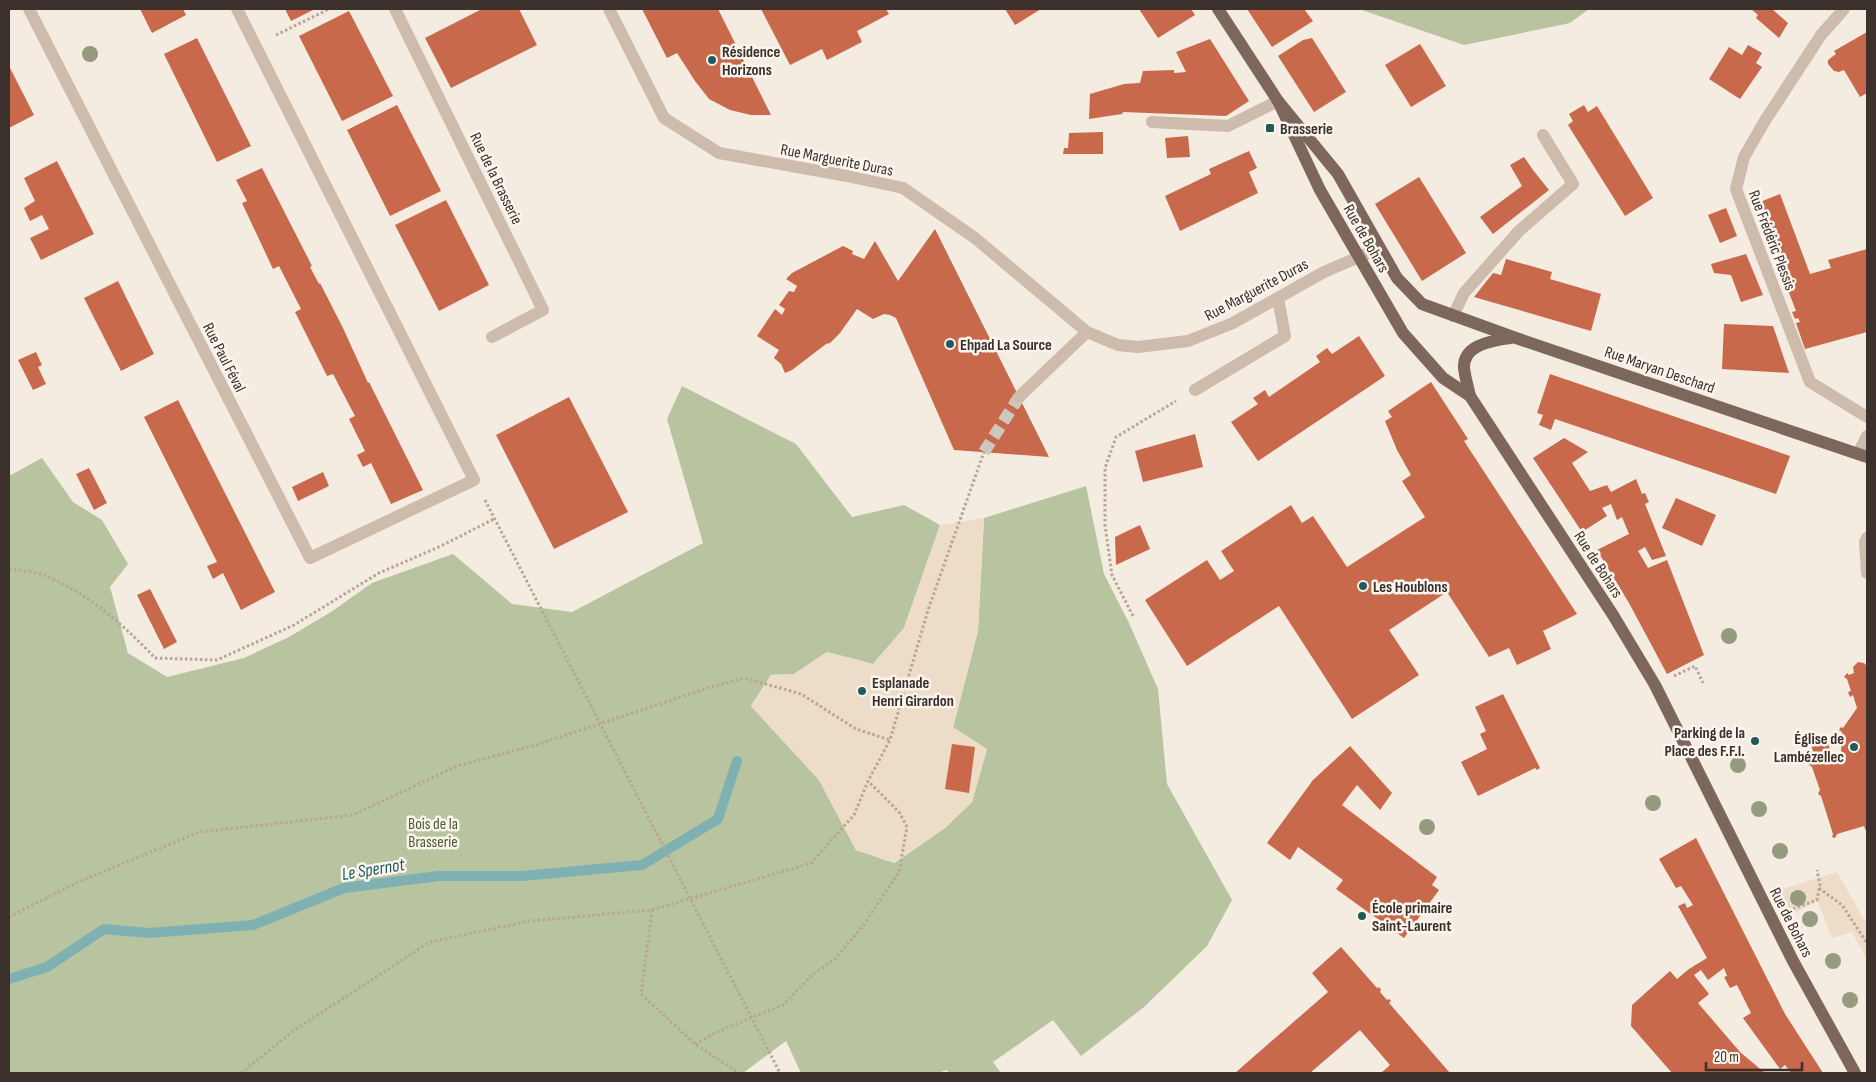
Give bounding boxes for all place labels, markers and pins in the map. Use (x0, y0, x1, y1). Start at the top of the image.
place label: Résidence Horizons (722, 43, 781, 80)
marker: Résidence Horizons (706, 54, 718, 66)
place label: Brasserie (1280, 120, 1333, 139)
marker: Brasserie (1264, 122, 1276, 134)
place label: Ehpad La Source (960, 336, 1052, 355)
marker: Ehpad La Source (944, 338, 956, 350)
place label: Les Houblons (1373, 578, 1448, 597)
marker: Les Houblons (1357, 580, 1369, 592)
place label: Esplanade Henri Girardon (872, 674, 954, 711)
marker: Esplanade Henri Girardon (856, 685, 868, 697)
place label: Parking de la Place des F.F.I. (1665, 724, 1745, 761)
place label: Église de Lambézellec (1774, 730, 1844, 767)
marker: Parking de la Place des F.F.I. (1749, 735, 1761, 747)
marker: Église de Lambézellec (1848, 741, 1860, 753)
place label: École primaire Saint-Laurent (1372, 899, 1452, 936)
marker: École primaire Saint-Laurent (1356, 910, 1368, 922)

